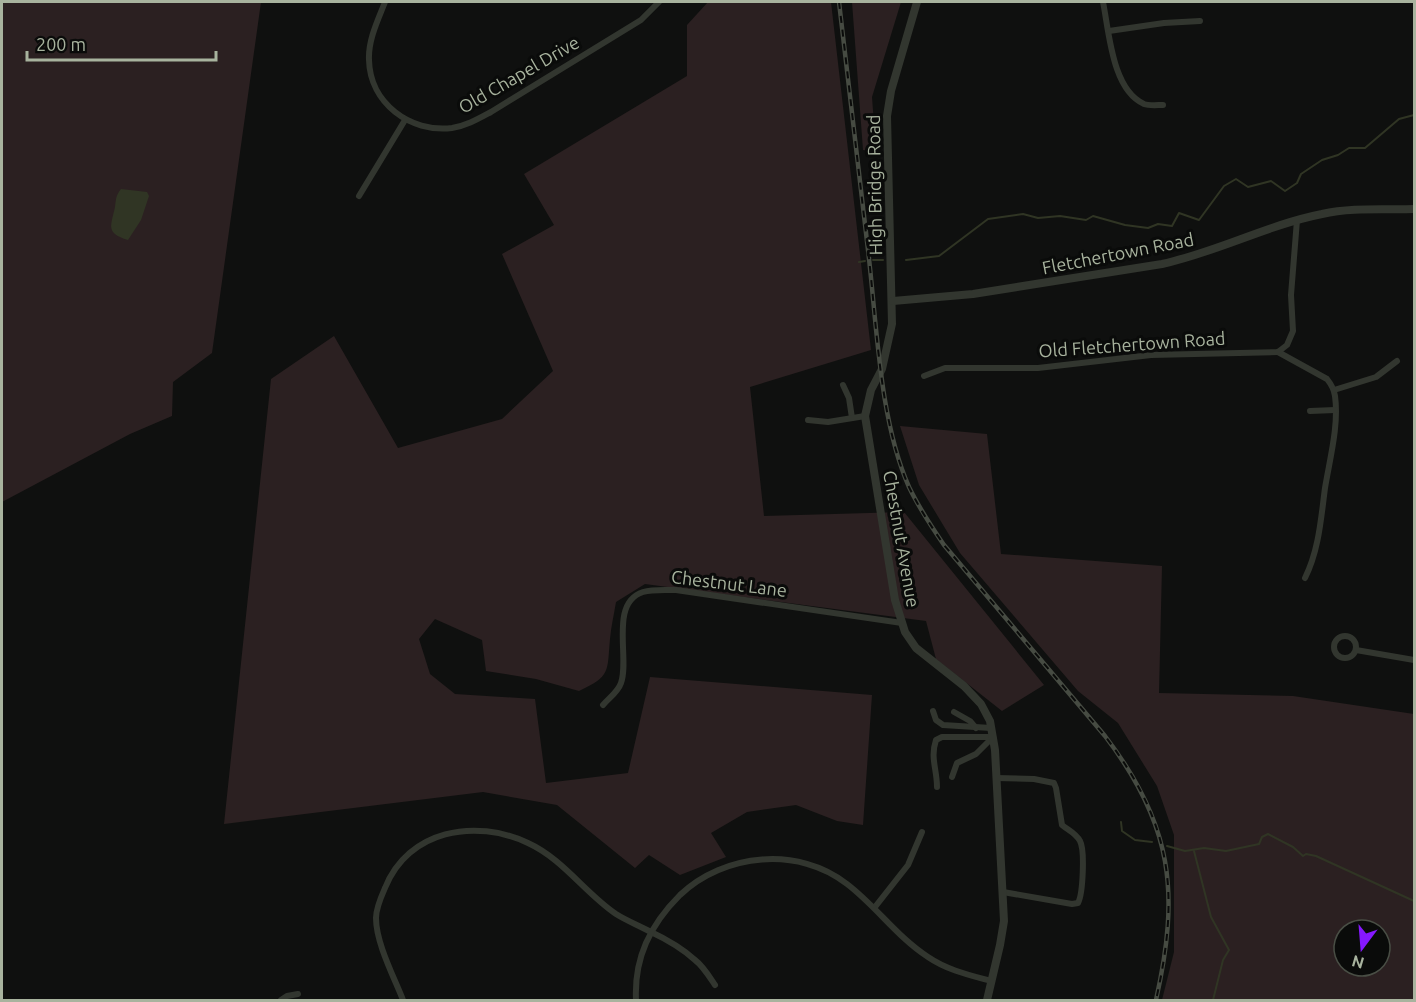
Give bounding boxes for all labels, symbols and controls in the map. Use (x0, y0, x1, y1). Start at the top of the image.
scale bar (27, 24, 216, 62)
street label: Old Chapel Drive (455, 32, 582, 117)
text: 200 m (36, 34, 86, 54)
street label: High Bridge Road (863, 114, 885, 256)
street label: Fletchertown Road (1040, 229, 1195, 278)
street label: Old Fletchertown Road (1038, 327, 1226, 361)
street label: Chestnut Avenue (880, 469, 924, 609)
street label: Chestnut Lane (670, 566, 788, 600)
north arrow (1332, 918, 1392, 978)
text: N (1350, 952, 1366, 973)

